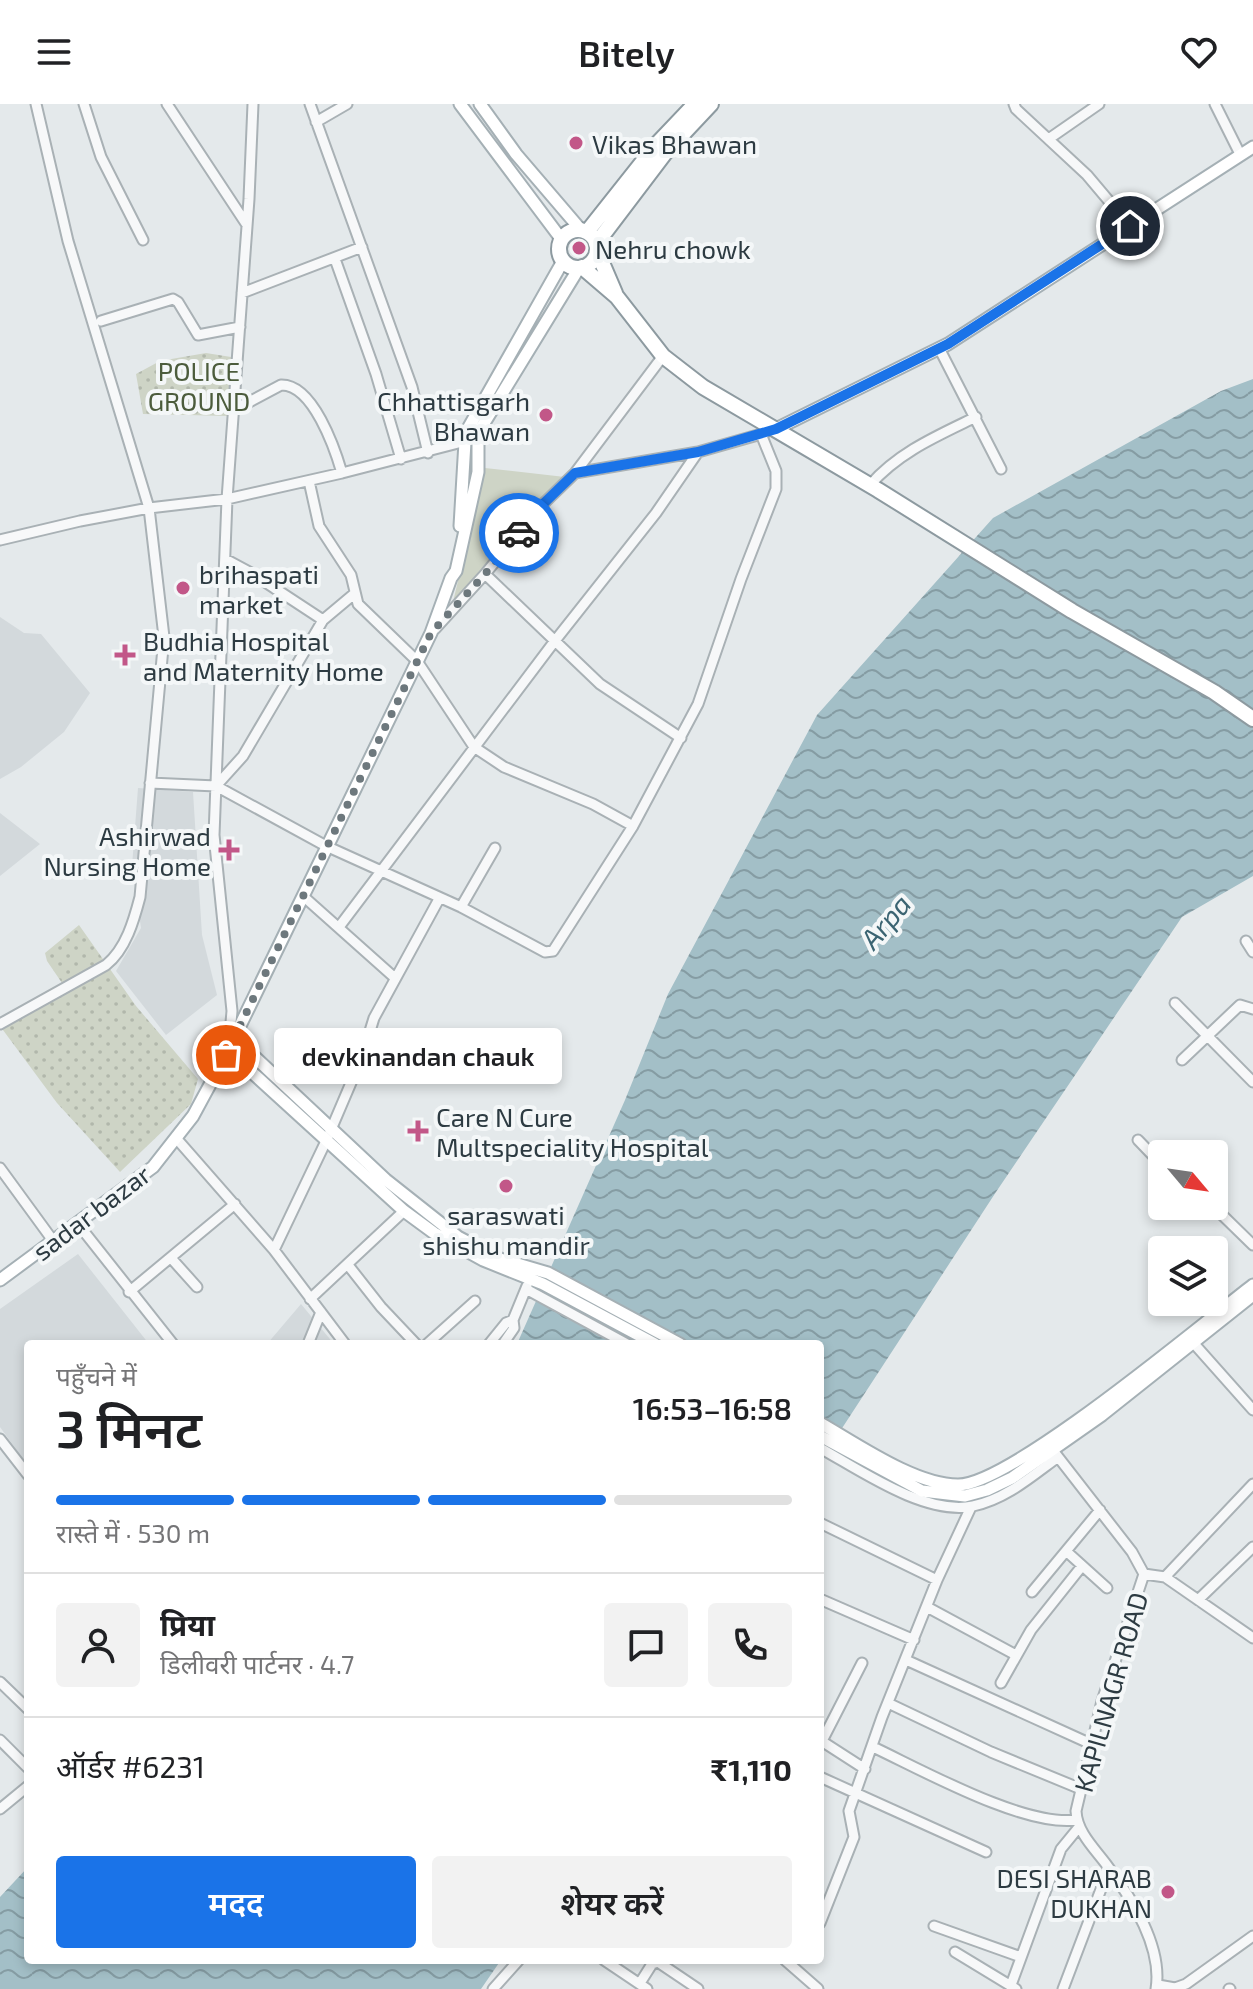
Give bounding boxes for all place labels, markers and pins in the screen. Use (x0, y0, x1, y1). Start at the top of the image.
place label: Vikas Bhawan (592, 128, 757, 159)
marker: Vikas Bhawan (567, 134, 585, 152)
pin (1096, 192, 1164, 260)
place label: Nehru chowk (595, 233, 751, 264)
marker: Nehru chowk (570, 239, 588, 257)
place label: Chhattisgarh Bhawan (377, 385, 530, 446)
marker: Chhattisgarh Bhawan (537, 406, 555, 424)
place label: brihaspati market (199, 558, 319, 619)
marker: brihaspati market (174, 579, 192, 597)
place label: Budhia Hospital and Maternity Home (143, 625, 384, 686)
marker: Budhia Hospital and Maternity Home (114, 644, 136, 666)
place label: Ashirwad Nursing Home (43, 820, 211, 881)
marker: Ashirwad Nursing Home (218, 839, 240, 861)
pin (192, 1021, 260, 1089)
callout: devkinandan chauk (274, 1027, 562, 1083)
place label: Care N Cure Multspeciality Hospital (436, 1101, 709, 1162)
marker: Care N Cure Multspeciality Hospital (407, 1120, 429, 1142)
marker: saraswati shishu mandir (497, 1177, 515, 1195)
place label: saraswati shishu mandir (422, 1199, 590, 1260)
place label: DESI SHARAB DUKHAN (996, 1862, 1152, 1923)
marker: DESI SHARAB DUKHAN (1159, 1883, 1177, 1901)

